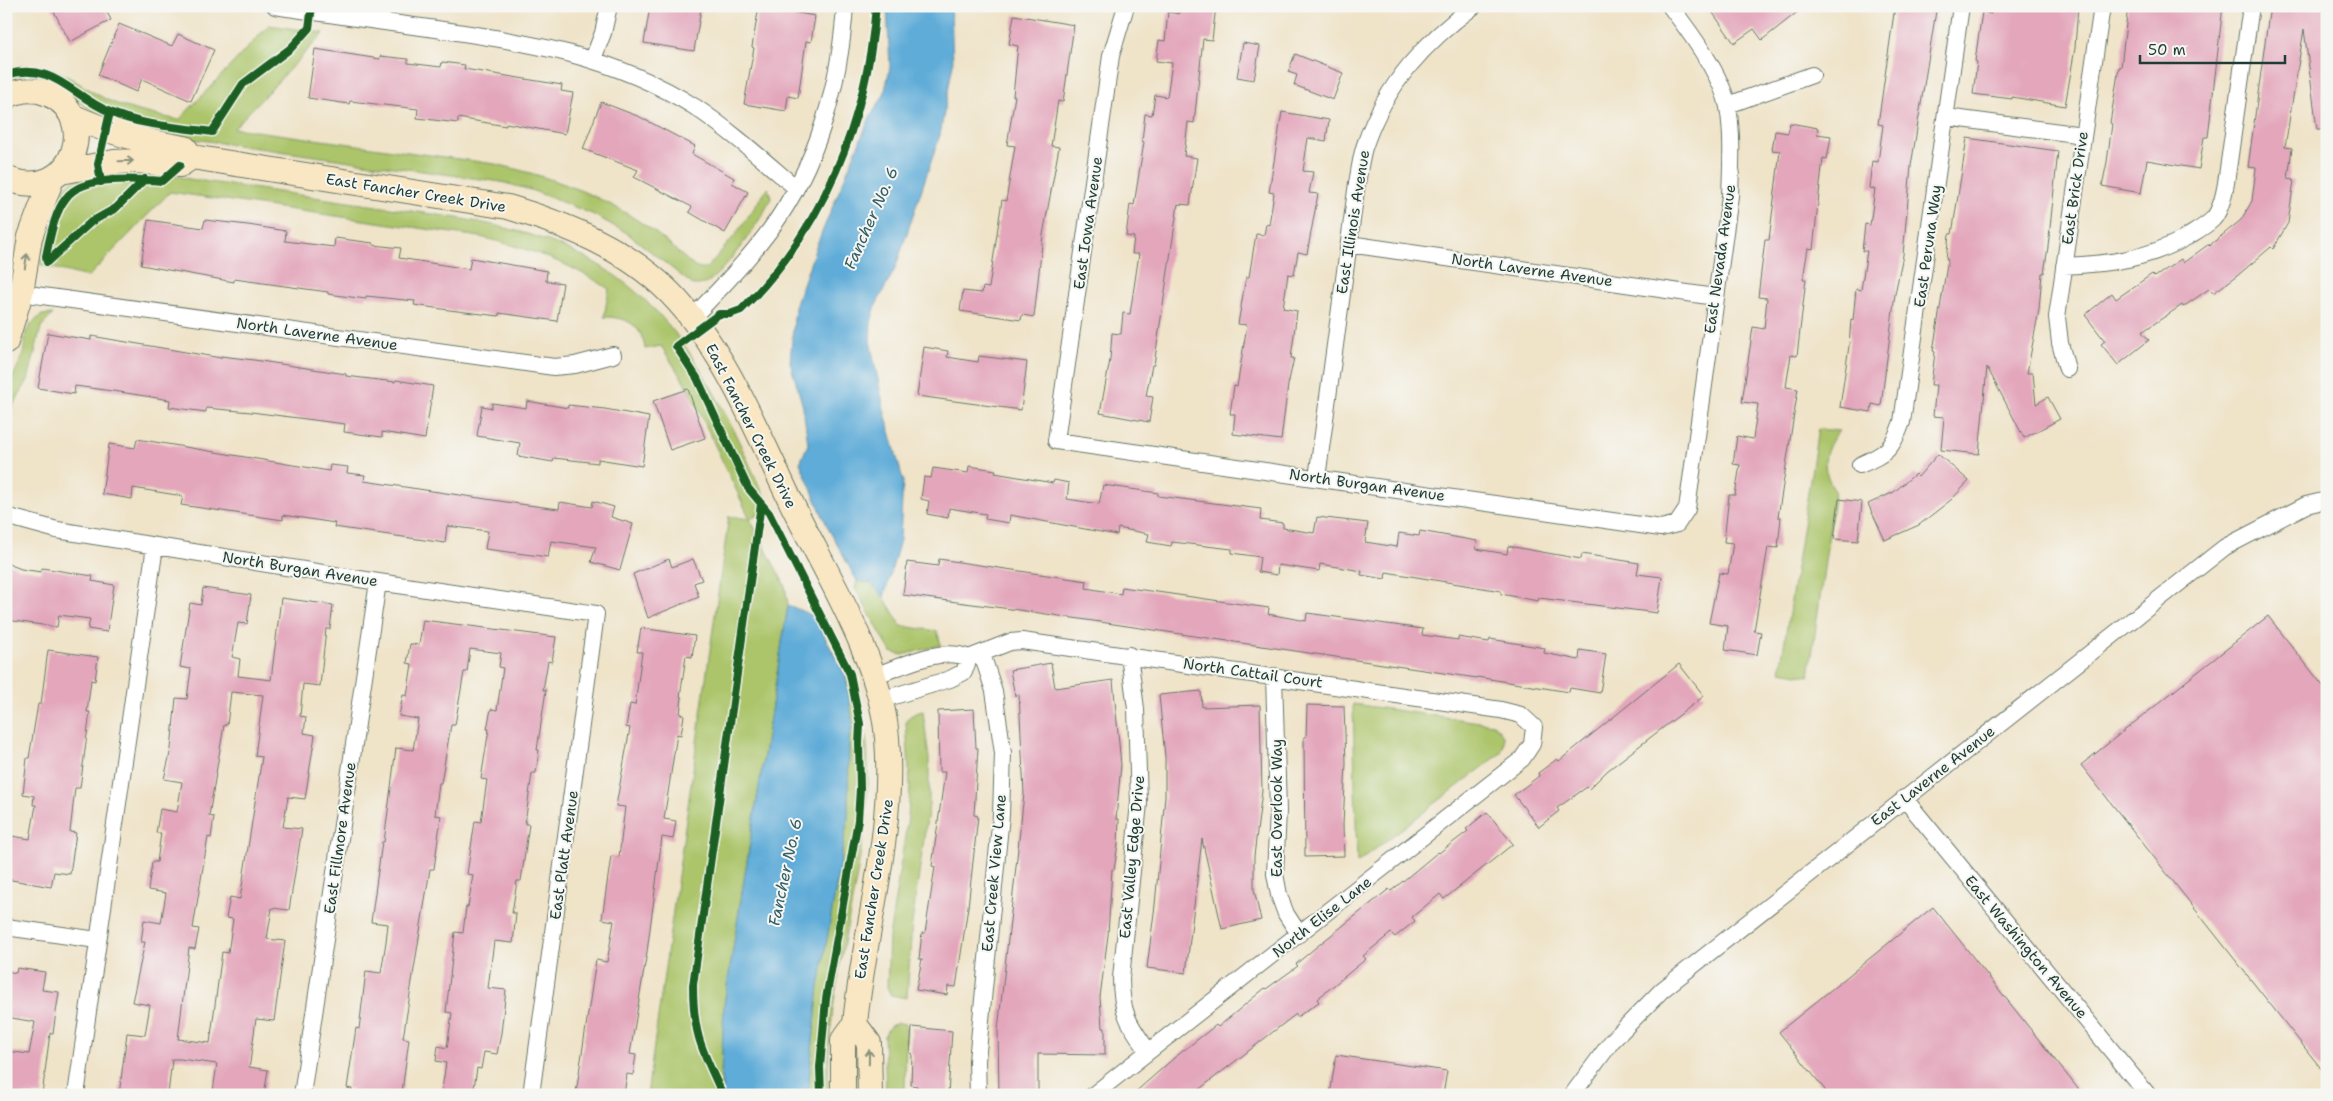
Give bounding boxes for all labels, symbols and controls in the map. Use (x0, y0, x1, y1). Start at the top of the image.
scale bar (2140, 32, 2286, 64)
text: 50 m (2148, 40, 2186, 60)
street label: East Brick Drive (2057, 130, 2093, 246)
street label: East Illinois Avenue (1332, 148, 1374, 296)
street label: East Iowa Avenue (1069, 155, 1107, 291)
one-way arrow (118, 156, 134, 166)
water label: Fancher No. 6 (839, 164, 903, 272)
street label: East Fancher Creek Drive (324, 169, 508, 217)
street label: East Nevada Avenue (1700, 183, 1740, 335)
street label: East Peruna Way (1909, 183, 1947, 309)
street label: North Laverne Avenue (1450, 249, 1614, 291)
one-way arrow (21, 253, 31, 269)
street label: North Laverne Avenue (235, 313, 399, 355)
street label: East Fancher Creek Drive (701, 340, 801, 512)
street label: North Burgan Avenue (1288, 464, 1446, 506)
street label: North Burgan Avenue (221, 547, 379, 591)
street label: North Cattail Court (1182, 653, 1324, 693)
street label: East Laverne Avenue (1867, 721, 1999, 831)
street label: East Overlook Way (1267, 739, 1287, 877)
street label: East Fillmore Avenue (319, 761, 361, 915)
street label: East Valley Edge Drive (1115, 774, 1149, 940)
street label: East Platt Avenue (545, 789, 583, 921)
street label: East Creek View Lane (977, 793, 1011, 953)
street label: East Fancher Creek Drive (850, 797, 898, 981)
water label: Fancher No. 6 (763, 816, 807, 928)
street label: East Washington Avenue (1960, 871, 2092, 1023)
street label: North Elise Lane (1268, 872, 1376, 962)
one-way arrow (864, 1049, 873, 1065)

